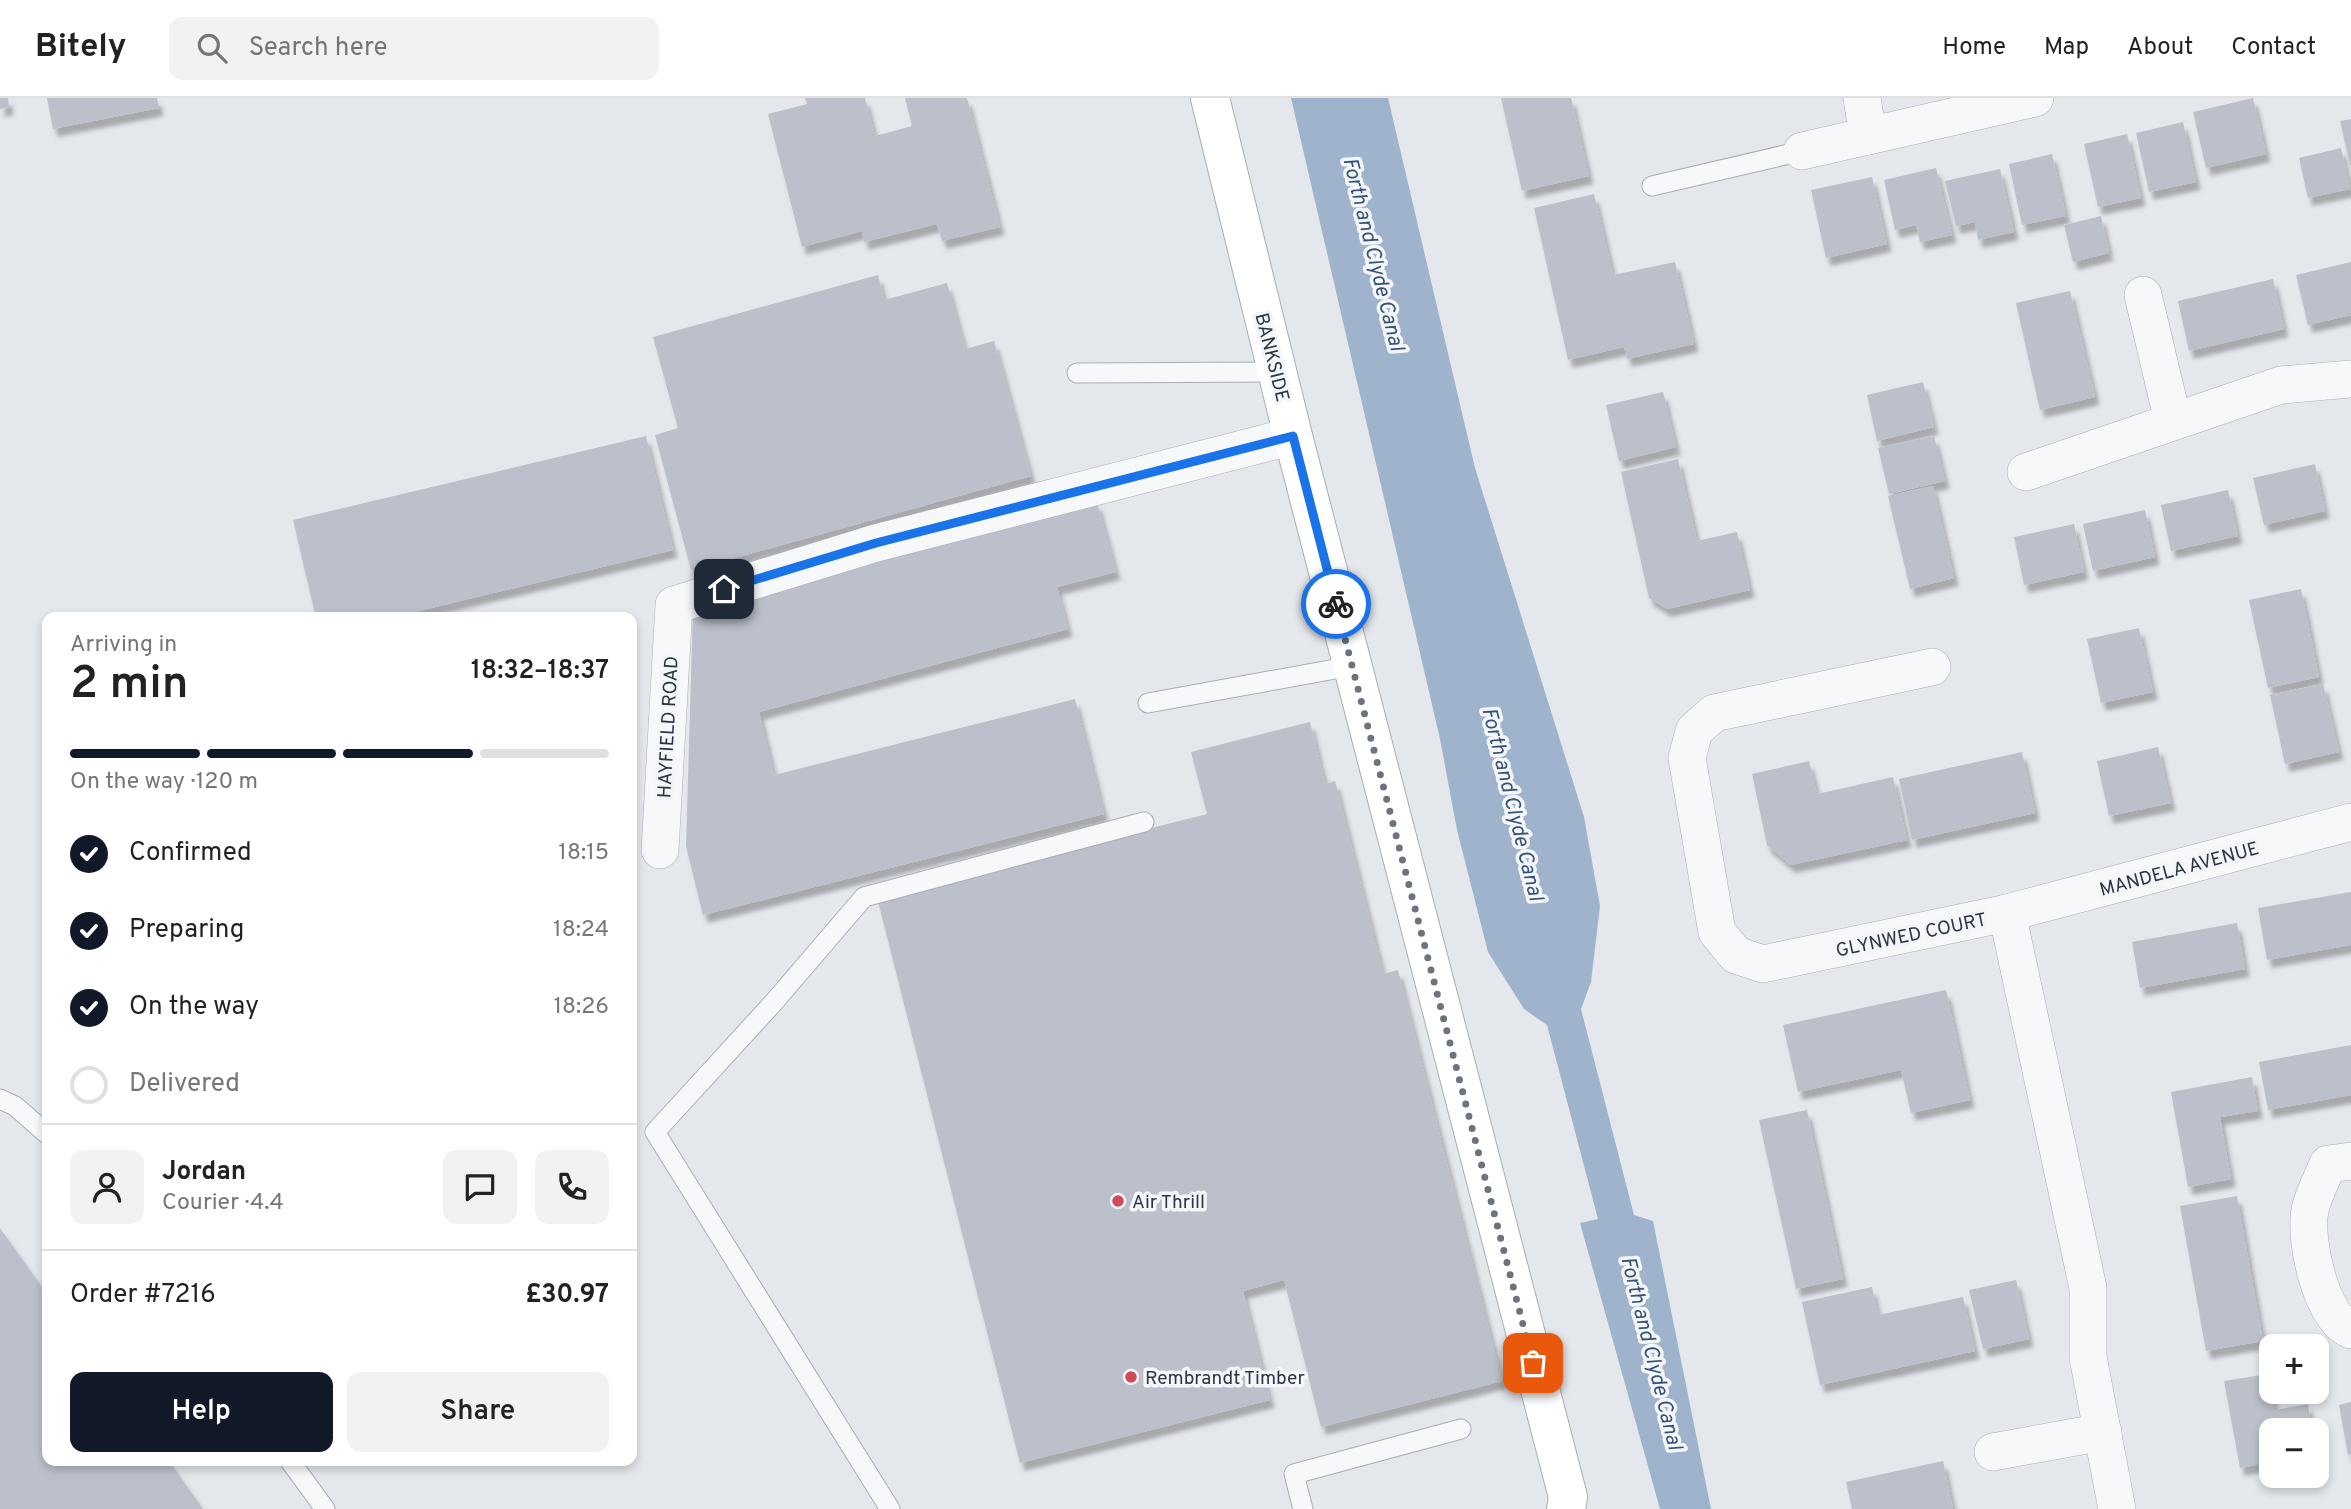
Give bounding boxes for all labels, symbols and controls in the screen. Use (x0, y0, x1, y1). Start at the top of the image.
search box (169, 17, 659, 80)
text: Bitely (35, 27, 127, 69)
icon: search (193, 29, 231, 67)
text: Search here (249, 32, 388, 65)
text: Home (1942, 33, 2006, 63)
text: Map (2044, 33, 2089, 63)
text: About (2127, 33, 2193, 63)
text: Contact (2231, 33, 2316, 63)
water label: Forth and Clyde Canal (1335, 155, 1410, 355)
street label: BANKSIDE (1248, 311, 1294, 404)
pin (694, 559, 754, 619)
courier (1301, 569, 1371, 639)
icon: home (705, 570, 743, 608)
icon: bike (1317, 585, 1355, 623)
text: Arriving in (70, 631, 177, 660)
text: 18:32–18:37 (471, 655, 609, 688)
street label: HAYFIELD ROAD (653, 655, 685, 799)
text: 2 min (70, 656, 189, 715)
water label: Forth and Clyde Canal (1474, 705, 1549, 905)
text: On the way · 120 m (70, 768, 258, 797)
icon: check (70, 835, 108, 873)
text: Confirmed (129, 837, 252, 870)
street label: MANDELA AVENUE (2097, 837, 2262, 903)
text: 18:15 (558, 839, 609, 868)
street label: GLYNWED COURT (1834, 908, 1989, 964)
icon: check (70, 912, 108, 950)
text: Preparing (129, 914, 244, 947)
text: 18:24 (553, 916, 609, 945)
icon: check (70, 989, 108, 1027)
text: On the way (129, 991, 259, 1024)
text: 18:26 (553, 993, 609, 1022)
text: Delivered (129, 1068, 240, 1101)
button: person (70, 1150, 144, 1224)
button: chat (443, 1150, 517, 1224)
button: phone (535, 1150, 609, 1224)
text: Jordan (162, 1156, 246, 1189)
text: Courier · 4.4 (162, 1189, 284, 1218)
place label: Air Thrill (1132, 1191, 1205, 1215)
marker: Air Thrill (1110, 1193, 1126, 1209)
water label: Forth and Clyde Canal (1613, 1254, 1688, 1454)
text: Order #7216 (70, 1279, 216, 1312)
text: £30.97 (525, 1279, 609, 1312)
pin (1503, 1333, 1563, 1393)
map controls (2259, 1334, 2329, 1488)
button: + (2259, 1334, 2329, 1404)
icon: bag (1514, 1344, 1552, 1382)
place label: Rembrandt Timber (1145, 1367, 1305, 1391)
marker: Rembrandt Timber (1123, 1369, 1139, 1385)
button: Help (70, 1372, 333, 1452)
button: Share (347, 1372, 609, 1452)
button: − (2259, 1418, 2329, 1488)

